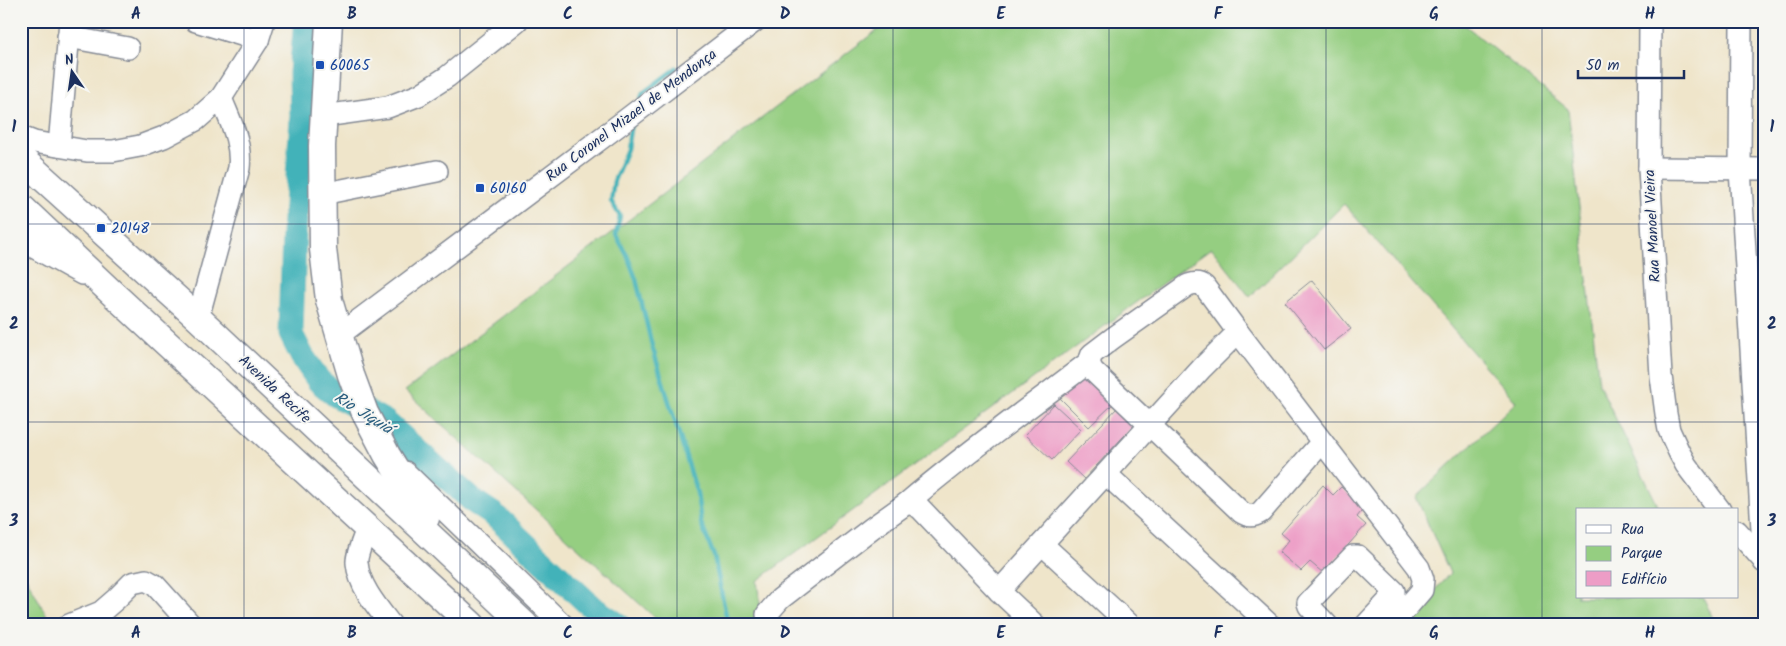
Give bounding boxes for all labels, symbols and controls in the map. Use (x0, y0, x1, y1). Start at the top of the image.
text: A (131, 2, 141, 27)
text: B (347, 2, 357, 27)
text: C (563, 2, 573, 27)
text: D (780, 2, 791, 27)
text: E (997, 2, 1007, 27)
text: F (1214, 2, 1224, 27)
text: G (1429, 2, 1439, 27)
text: H (1645, 2, 1655, 27)
street label: Rua Coronel Mizael de Mendonça (541, 43, 722, 188)
north arrow (48, 48, 98, 98)
scale bar (1578, 48, 1685, 80)
text: N (63, 49, 76, 72)
place label: 60065 (330, 54, 371, 78)
text: 50 m (1586, 54, 1620, 78)
marker: 60065 (314, 59, 326, 71)
text: 1 (12, 115, 17, 140)
text: 1 (1770, 115, 1775, 140)
street label: Rua Manoel Vieira (1638, 169, 1668, 283)
place label: 60160 (490, 177, 527, 201)
marker: 60160 (474, 182, 486, 194)
place label: 20148 (111, 217, 150, 241)
marker: 20148 (95, 222, 107, 234)
text: 2 (9, 312, 19, 337)
text: 2 (1767, 312, 1777, 337)
street label: Avenida Recife (232, 349, 316, 430)
water label: Rio Jiquiá (329, 386, 401, 443)
legend (1576, 508, 1738, 598)
text: 3 (9, 509, 19, 534)
text: 3 (1767, 509, 1777, 534)
text: Rua (1621, 518, 1644, 542)
text: Parque (1621, 542, 1662, 566)
text: Edifício (1621, 568, 1667, 592)
text: A (131, 621, 141, 646)
text: B (347, 621, 357, 646)
text: C (563, 621, 573, 646)
text: D (780, 621, 791, 646)
text: E (997, 621, 1007, 646)
text: F (1214, 621, 1224, 646)
text: G (1429, 621, 1439, 646)
text: H (1645, 621, 1655, 646)

